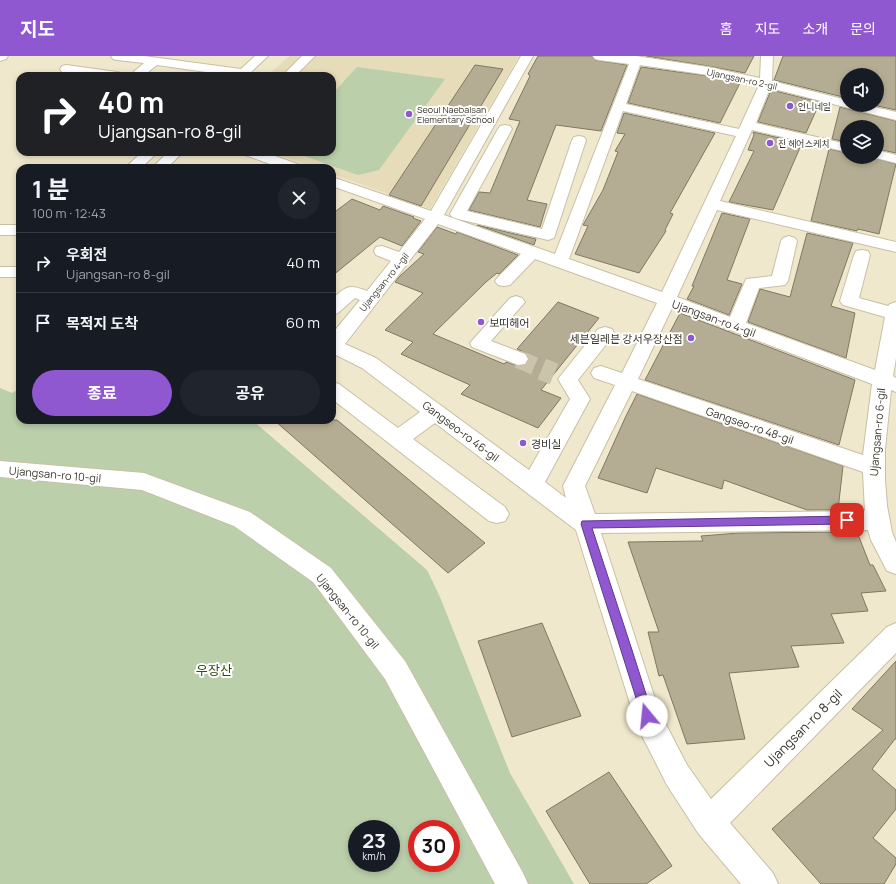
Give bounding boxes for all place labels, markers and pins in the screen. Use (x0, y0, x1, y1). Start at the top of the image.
place label: 언니네일 (798, 100, 831, 113)
marker: 언니네일 (785, 101, 795, 111)
place label: Seoul Naebalsan Elementary School (417, 103, 494, 126)
marker: Seoul Naebalsan Elementary School (404, 109, 414, 119)
place label: 진 헤어스케치 (778, 137, 829, 150)
marker: 진 헤어스케치 (765, 138, 775, 148)
place label: 보띠헤어 (489, 315, 529, 330)
marker: 보띠헤어 (476, 317, 486, 327)
place label: 세븐일레븐 강서우장산점 (569, 331, 683, 346)
marker: 세븐일레븐 강서우장산점 (686, 333, 696, 343)
place label: 경비실 (531, 436, 561, 451)
marker: 경비실 (518, 438, 528, 448)
pin (830, 503, 864, 537)

